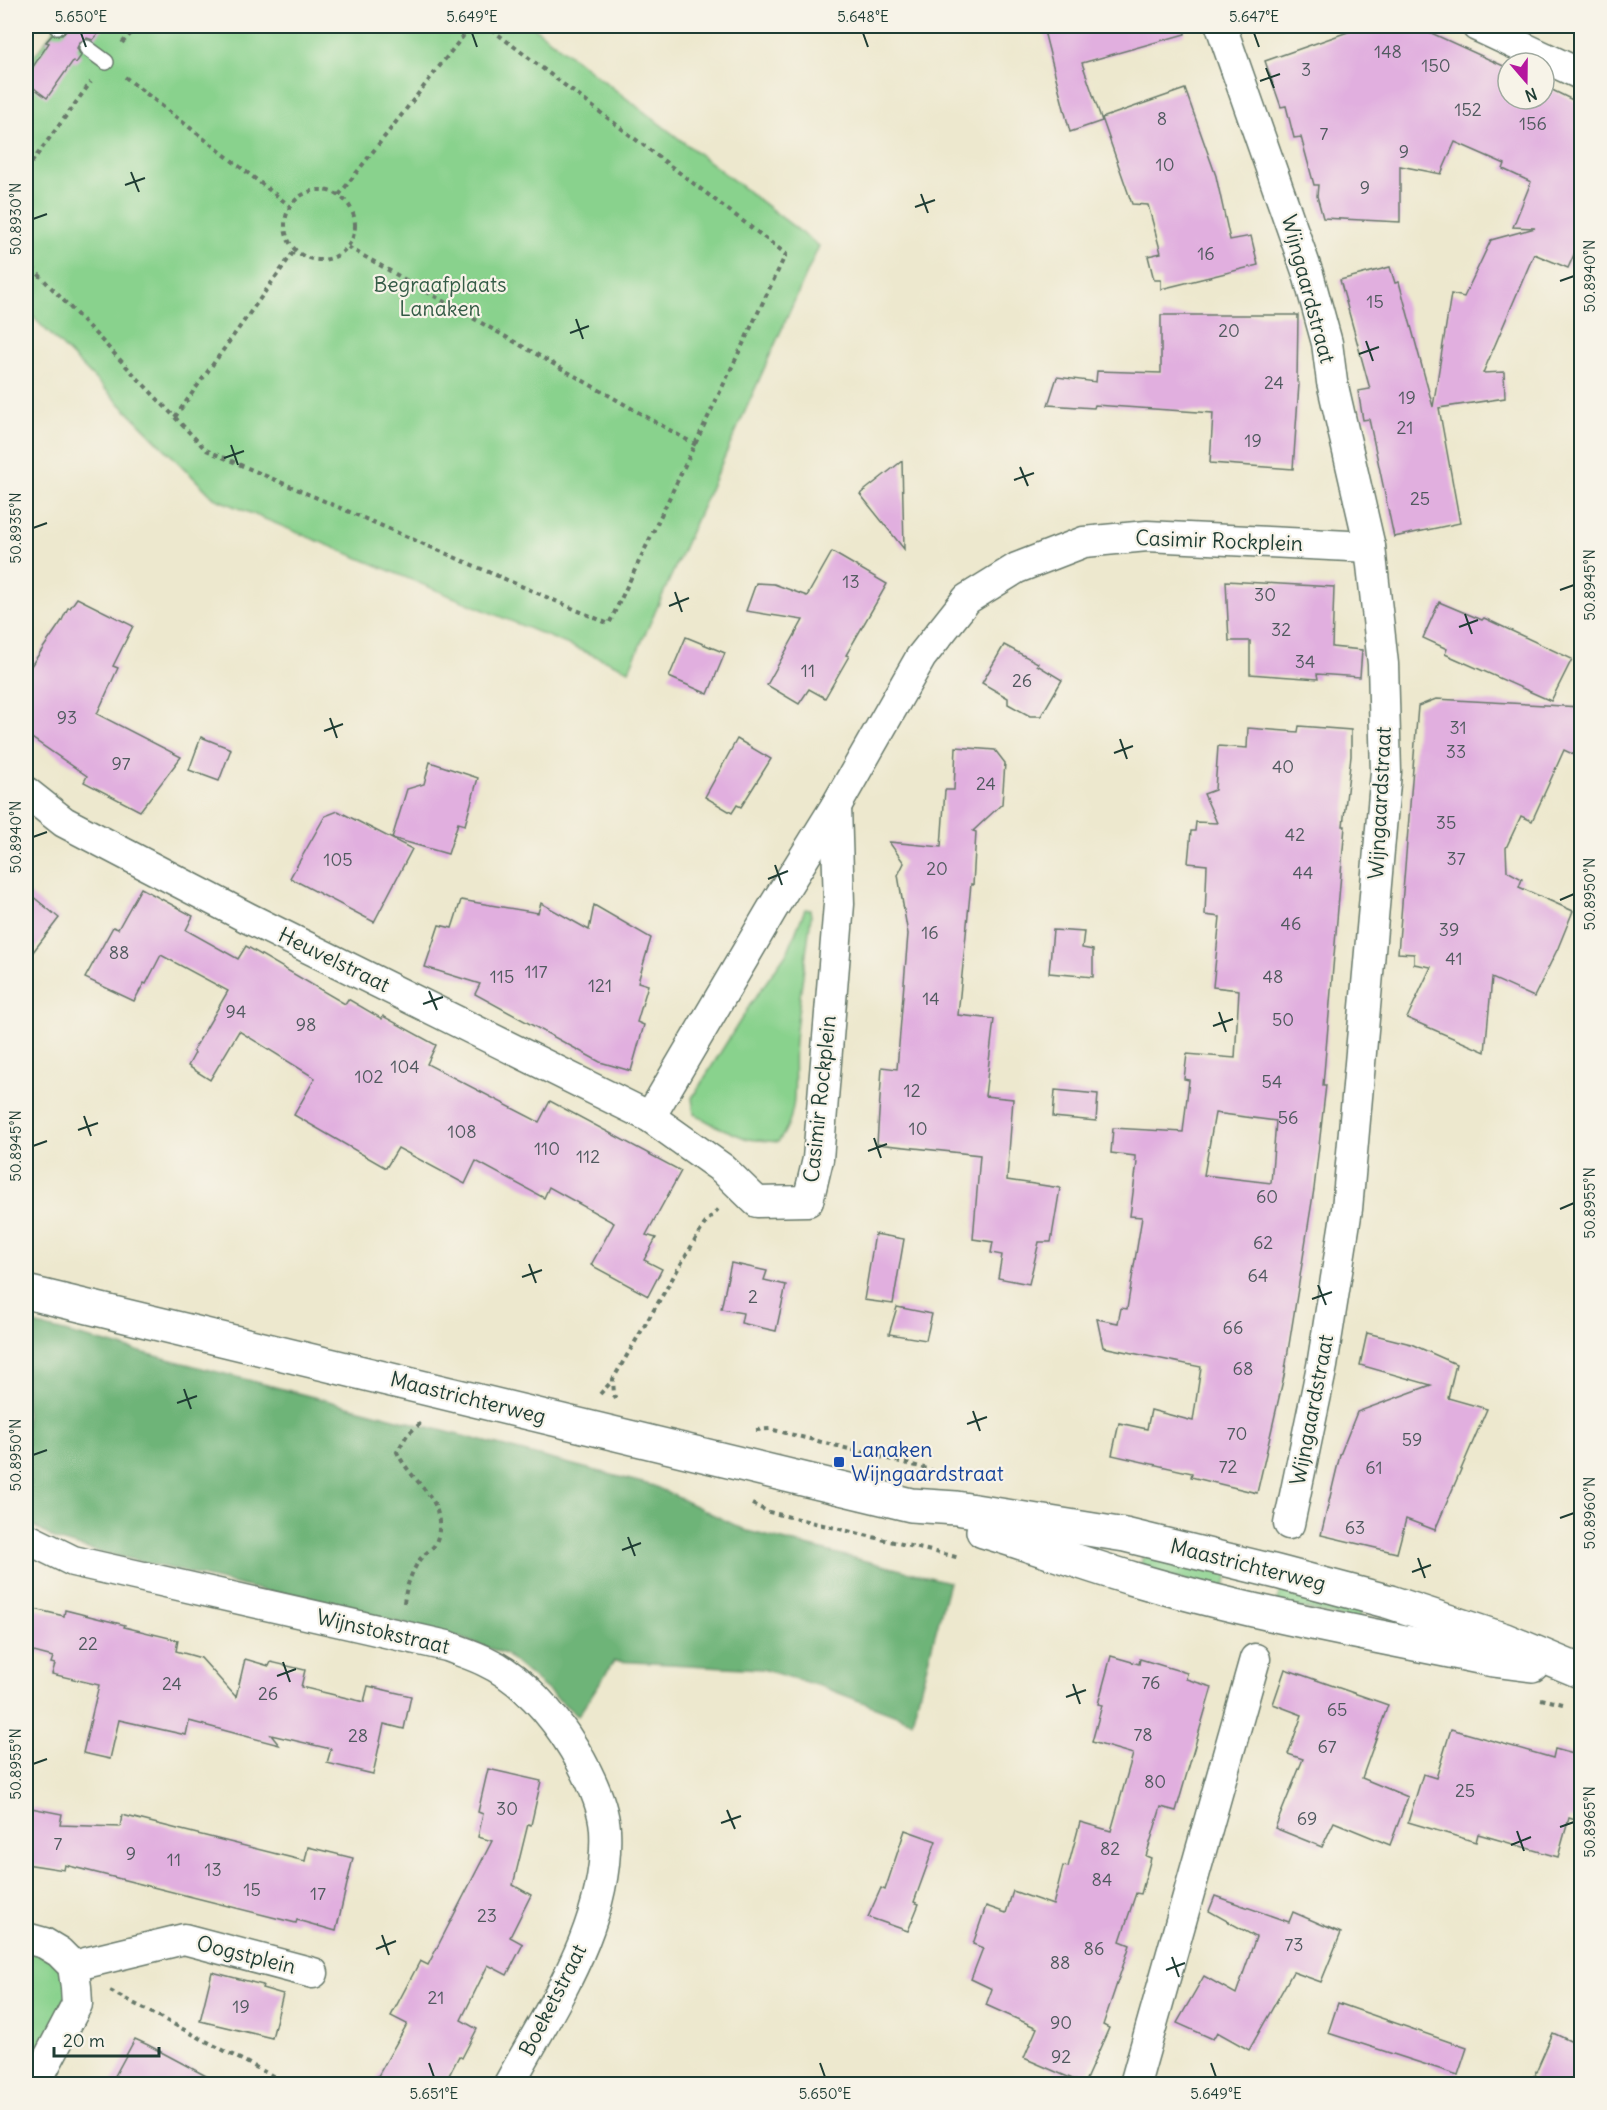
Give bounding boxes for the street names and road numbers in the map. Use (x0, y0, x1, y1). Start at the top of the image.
street label: Wijngaardstraat (1276, 212, 1341, 366)
street label: Casimir Rockplein (1135, 524, 1303, 557)
street label: Wijngaardstraat (1362, 726, 1397, 880)
street label: Heuvelstraat (274, 921, 394, 998)
street label: Casimir Rockplein (797, 1014, 842, 1184)
street label: Wijngaardstraat (1284, 1332, 1339, 1488)
street label: Maastrichterweg (387, 1365, 549, 1430)
street label: Maastrichterweg (1167, 1532, 1329, 1597)
street label: Wijnstokstraat (314, 1603, 452, 1660)
street label: Oogstplein (194, 1929, 299, 1980)
street label: Boeketstraat (513, 1939, 592, 2060)

